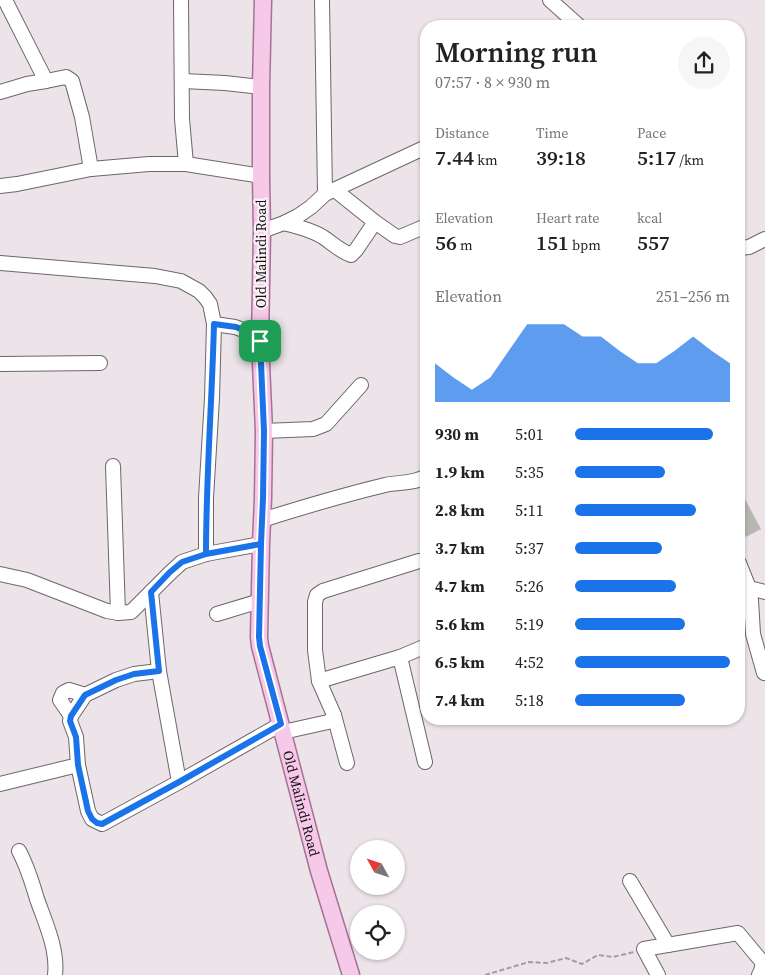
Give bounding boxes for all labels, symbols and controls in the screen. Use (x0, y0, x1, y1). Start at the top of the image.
text: Morning run (435, 33, 598, 71)
button: share (678, 37, 730, 89)
text: 07:57 · 8 × 930 m (435, 71, 550, 93)
text: Distance (435, 123, 489, 143)
text: Time (536, 123, 568, 143)
text: Pace (637, 123, 666, 143)
text: 7.44 (435, 143, 474, 172)
text: 39:18 (536, 143, 586, 172)
text: 5:17 (637, 143, 676, 172)
text: km (474, 150, 498, 170)
text: /km (676, 150, 704, 170)
street label: Old Malindi Road (251, 200, 271, 308)
text: Elevation (435, 208, 493, 228)
text: Heart rate (536, 208, 599, 228)
text: kcal (637, 208, 663, 228)
text: 56 (435, 228, 457, 257)
text: 151 (536, 228, 569, 257)
text: 557 (637, 228, 670, 257)
text: m (457, 235, 473, 255)
text: bpm (569, 235, 601, 255)
text: Elevation (435, 285, 502, 307)
text: 251–256 m (656, 285, 730, 307)
pin (239, 320, 281, 362)
icon: arrive (246, 327, 274, 355)
text: 930 m (435, 423, 479, 445)
text: 5:01 (515, 423, 544, 445)
text: 1.9 km (435, 461, 485, 483)
text: 5:35 (515, 461, 544, 483)
text: 2.8 km (435, 499, 485, 521)
text: 5:11 (515, 499, 544, 521)
text: 3.7 km (435, 537, 485, 559)
text: 5:37 (515, 537, 544, 559)
text: 4.7 km (435, 575, 485, 597)
text: 5:26 (515, 575, 544, 597)
text: 5.6 km (435, 613, 485, 635)
text: 5:19 (515, 613, 544, 635)
text: 6.5 km (435, 651, 485, 673)
text: 4:52 (515, 651, 544, 673)
text: 7.4 km (435, 689, 485, 711)
text: 5:18 (515, 689, 544, 711)
street label: Old Malindi Road (278, 748, 325, 859)
north arrow (350, 840, 405, 895)
map controls (350, 840, 405, 960)
button: locate (350, 905, 405, 960)

